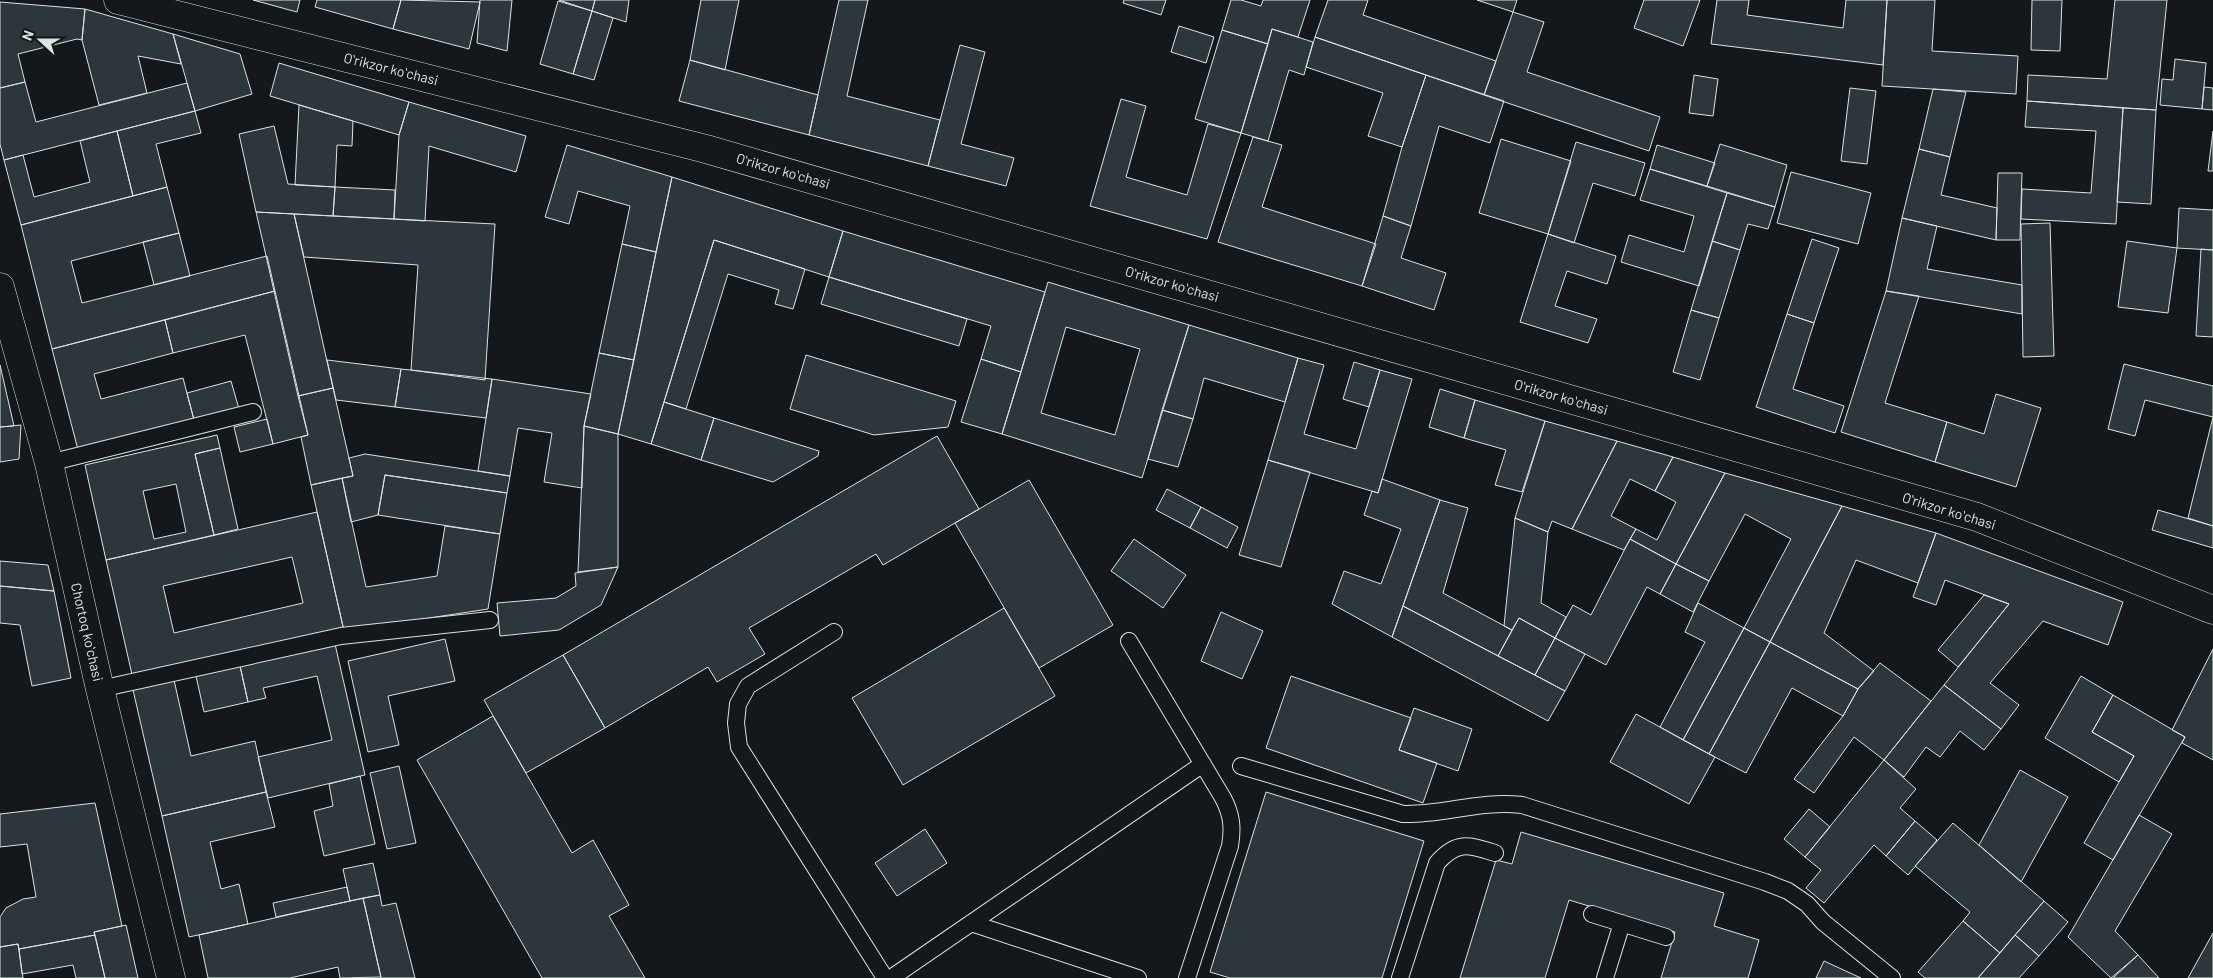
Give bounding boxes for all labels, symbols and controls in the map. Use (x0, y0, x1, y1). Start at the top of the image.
north arrow (15, 15, 65, 65)
text: N (18, 28, 37, 43)
street label: Oʻrikzor koʻchasi (342, 49, 440, 88)
street label: Oʻrikzor koʻchasi (734, 149, 832, 192)
street label: Oʻrikzor koʻchasi (1123, 262, 1221, 305)
street label: Oʻrikzor koʻchasi (1512, 375, 1610, 418)
street label: Oʻrikzor koʻchasi (1900, 488, 1998, 533)
street label: Chortoq koʻchasi (68, 581, 107, 683)

